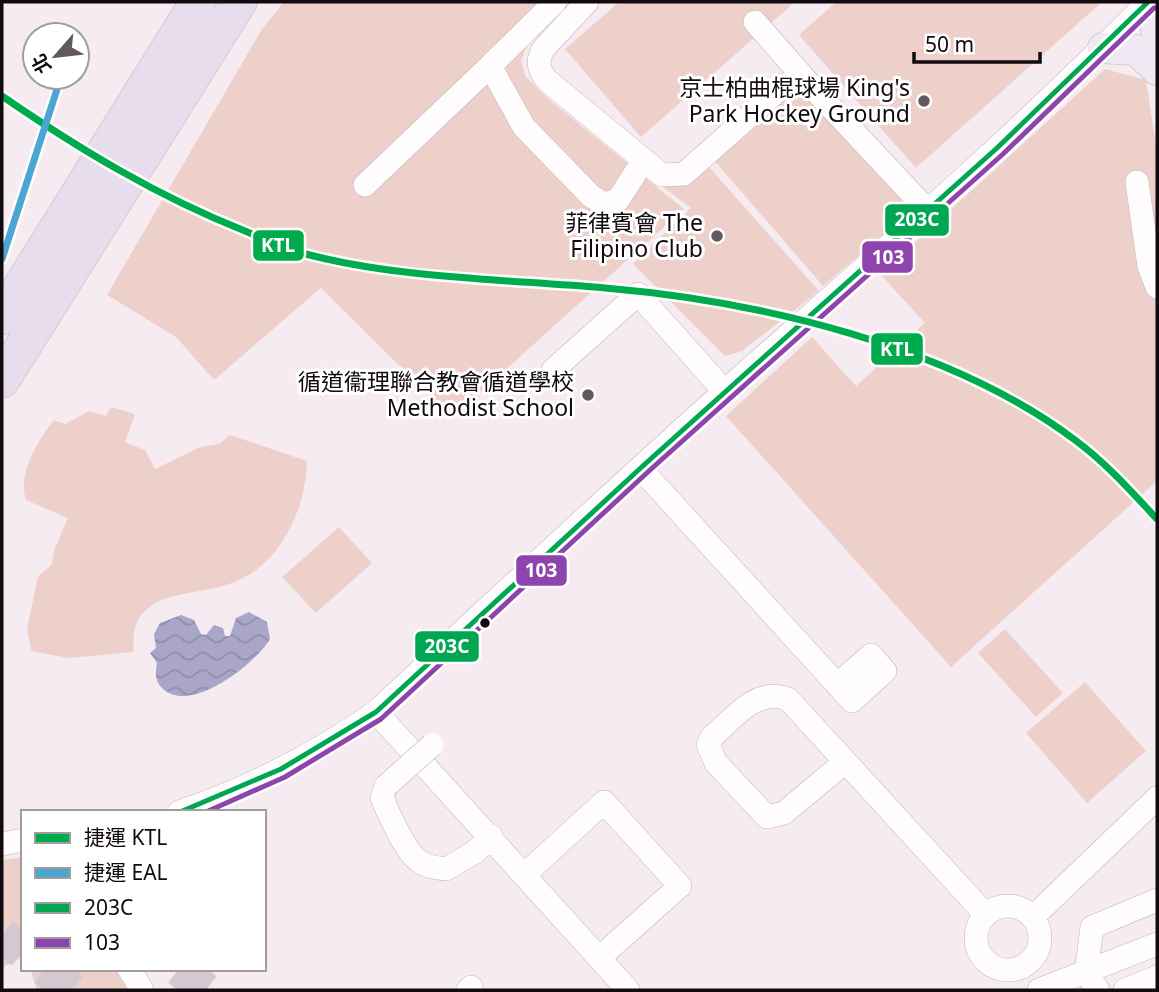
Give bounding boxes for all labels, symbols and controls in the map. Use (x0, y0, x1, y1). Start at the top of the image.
north arrow (21, 21, 91, 91)
scale bar (914, 21, 1040, 65)
text: 50 m (925, 30, 974, 58)
text: 北 (25, 49, 57, 78)
place label: 京士柏曲棍球場 King's Park Hockey Ground (679, 71, 910, 129)
marker: 京士柏曲棍球場 King's Park Hockey Ground (916, 93, 932, 109)
line badge: 203C (884, 203, 950, 237)
place label: 菲律賓會 The Filipino Club (565, 206, 703, 264)
text: 203C (895, 206, 939, 232)
marker: 菲律賓會 The Filipino Club (709, 228, 725, 244)
line badge: KTL (252, 229, 305, 262)
text: KTL (261, 232, 295, 258)
line badge: 103 (861, 240, 914, 274)
text: 103 (872, 244, 904, 270)
line badge: KTL (870, 332, 924, 366)
text: KTL (880, 336, 914, 362)
place label: 循道衞理聯合教會循道學校 Methodist School (298, 365, 574, 423)
marker: 循道衞理聯合教會循道學校 Methodist School (580, 387, 596, 403)
line badge: 103 (515, 554, 568, 587)
text: 103 (525, 557, 557, 583)
unlabelled marker (478, 616, 492, 630)
line badge: 203C (414, 630, 480, 663)
text: 203C (425, 633, 469, 659)
legend (21, 810, 266, 971)
text: 捷運 KTL (84, 823, 167, 851)
text: 捷運 EAL (84, 858, 168, 886)
text: 203C (84, 893, 133, 921)
text: 103 (84, 928, 120, 956)

